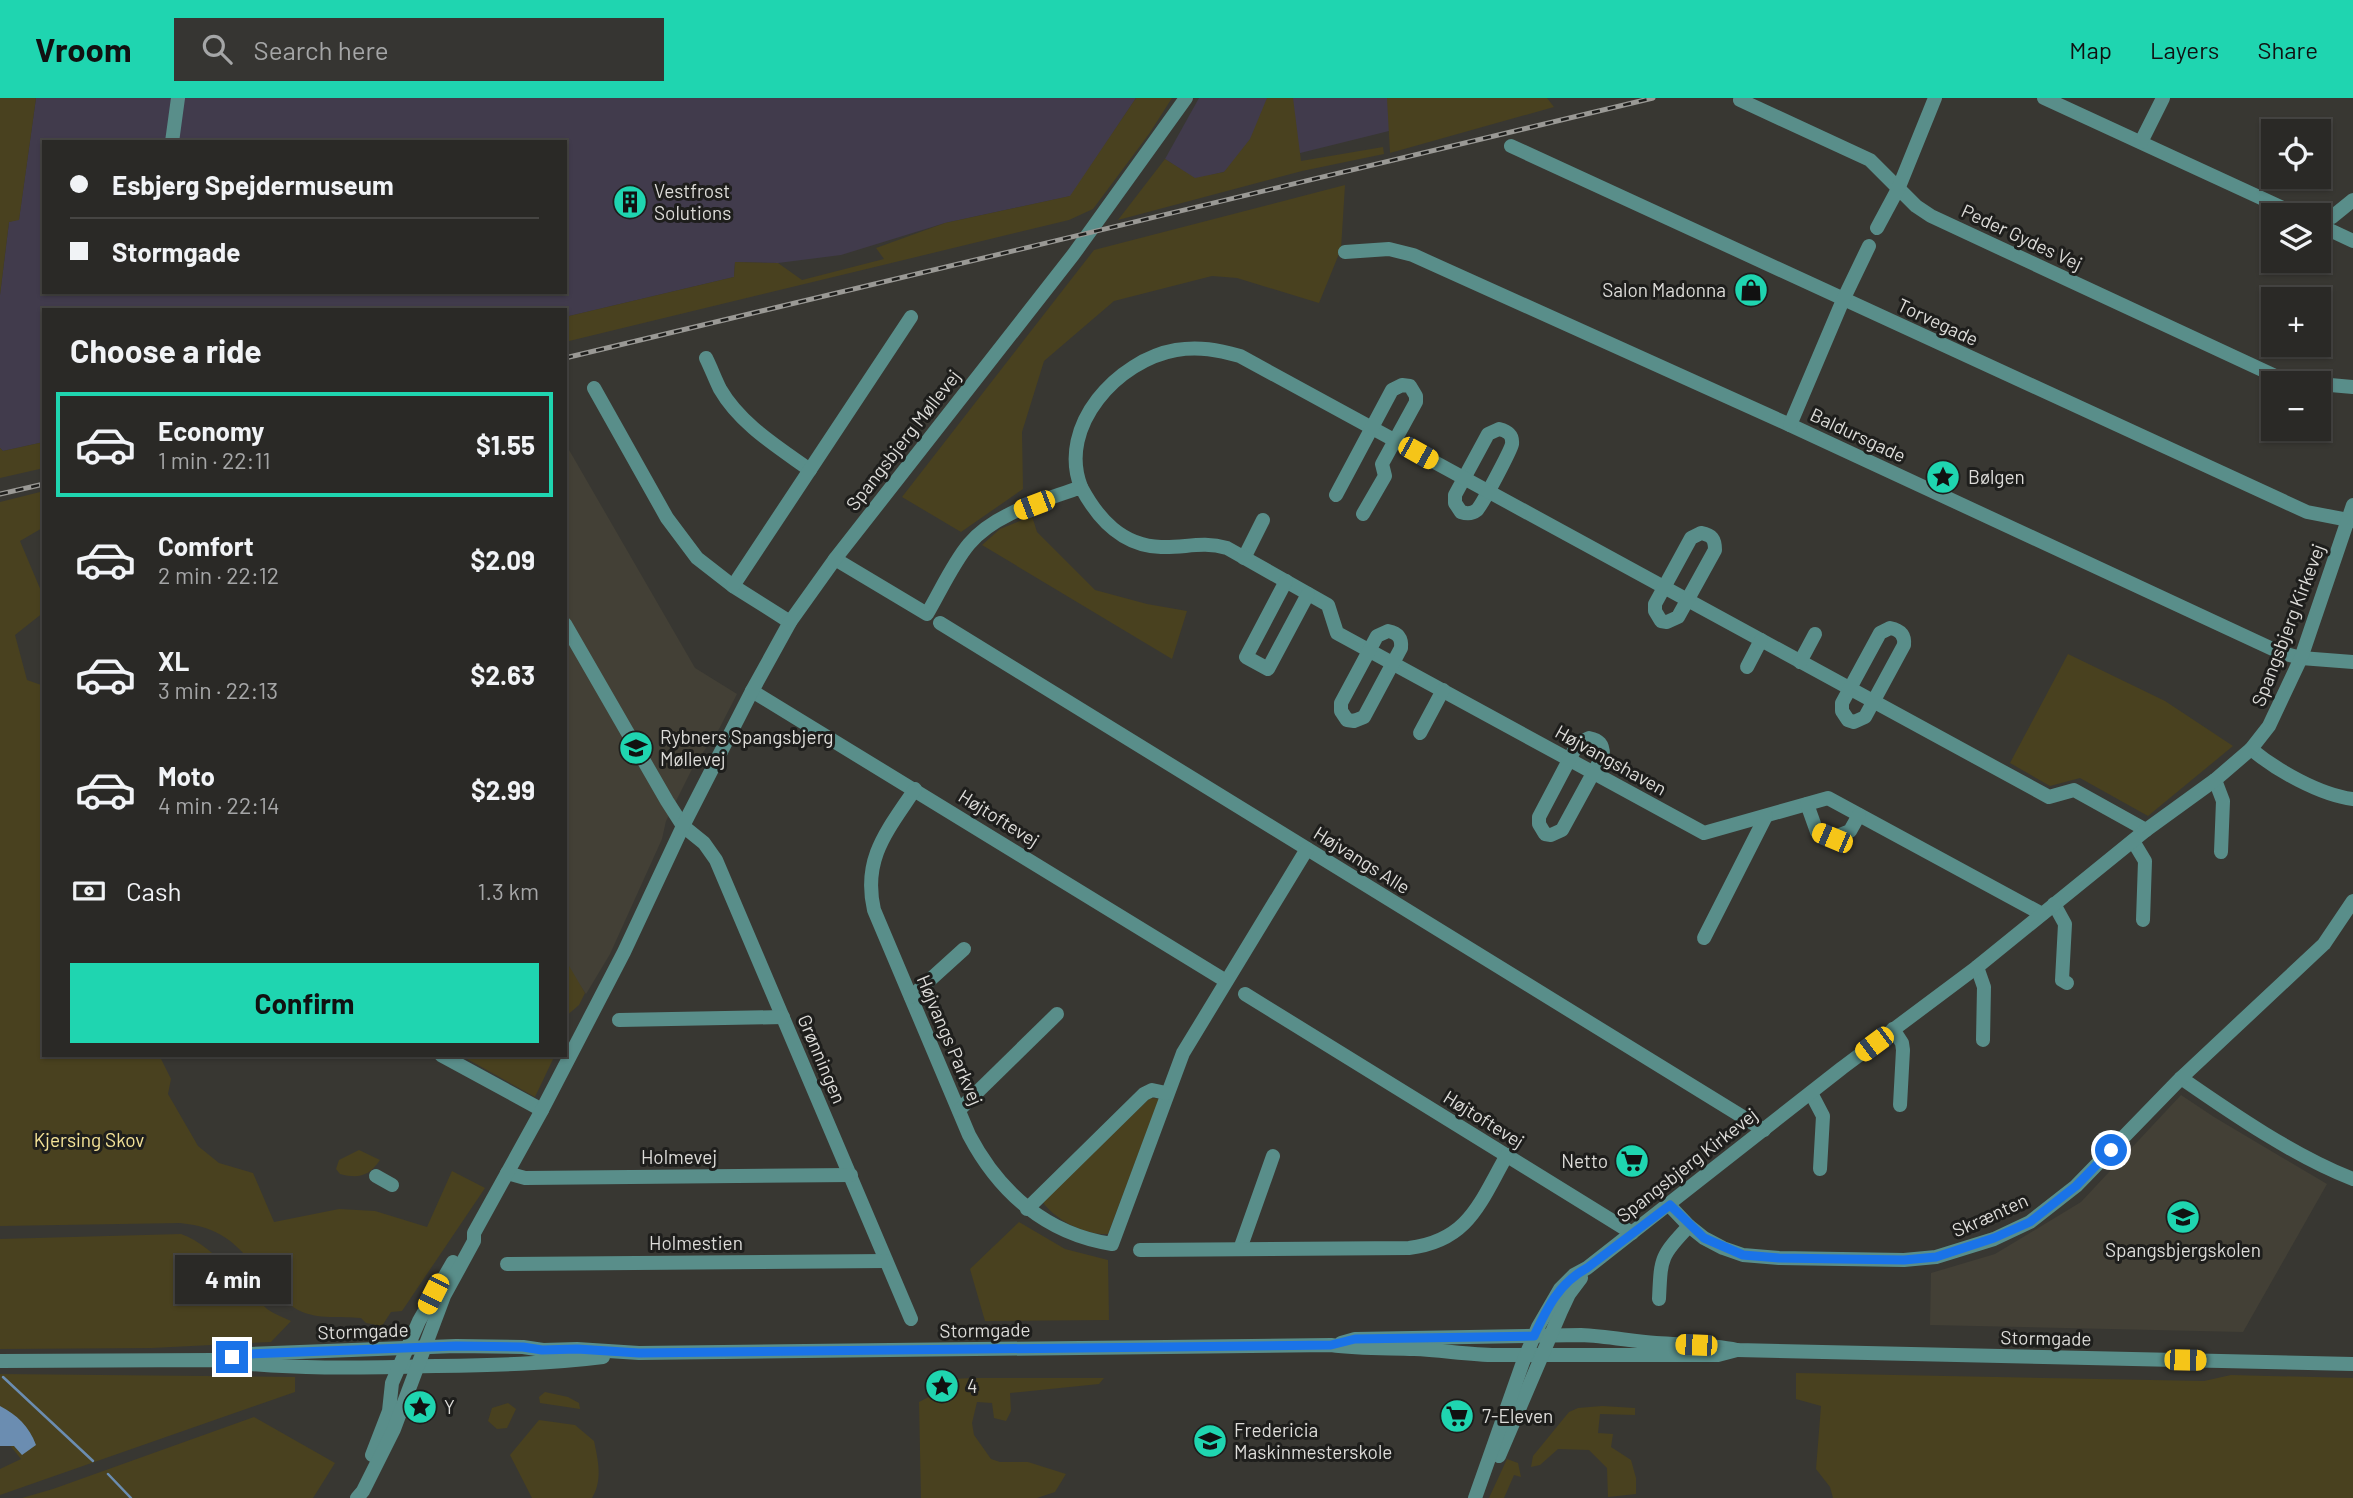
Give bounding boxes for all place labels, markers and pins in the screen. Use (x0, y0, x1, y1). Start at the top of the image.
place label: Vestfrost Solutions (654, 179, 732, 224)
building icon: Vestfrost Solutions (611, 183, 649, 221)
shop icon: Salon Madonna (1732, 271, 1770, 309)
place label: Salon Madonna (1602, 278, 1726, 301)
place icon: Bølgen (1924, 458, 1962, 496)
place label: Bølgen (1968, 465, 2025, 488)
place label: Rybners Spangsbjerg Møllevej (660, 725, 834, 770)
school or university icon: Rybners Spangsbjerg Møllevej (617, 729, 655, 767)
supermarket icon: Netto (1613, 1142, 1651, 1180)
place label: Netto (1561, 1149, 1608, 1172)
school or university icon: Spangsbjergskolen (2164, 1198, 2202, 1236)
place label: Spangsbjergskolen (2105, 1238, 2261, 1261)
place icon: 4 (923, 1367, 961, 1405)
place label: 4 (967, 1374, 977, 1397)
place icon: Y (401, 1388, 439, 1426)
place label: Y (444, 1395, 455, 1418)
supermarket icon: 7-Eleven (1438, 1397, 1476, 1435)
place label: 7-Eleven (1482, 1404, 1553, 1427)
place label: Fredericia Maskinmesterskole (1234, 1418, 1392, 1463)
school or university icon: Fredericia Maskinmesterskole (1191, 1422, 1229, 1460)

